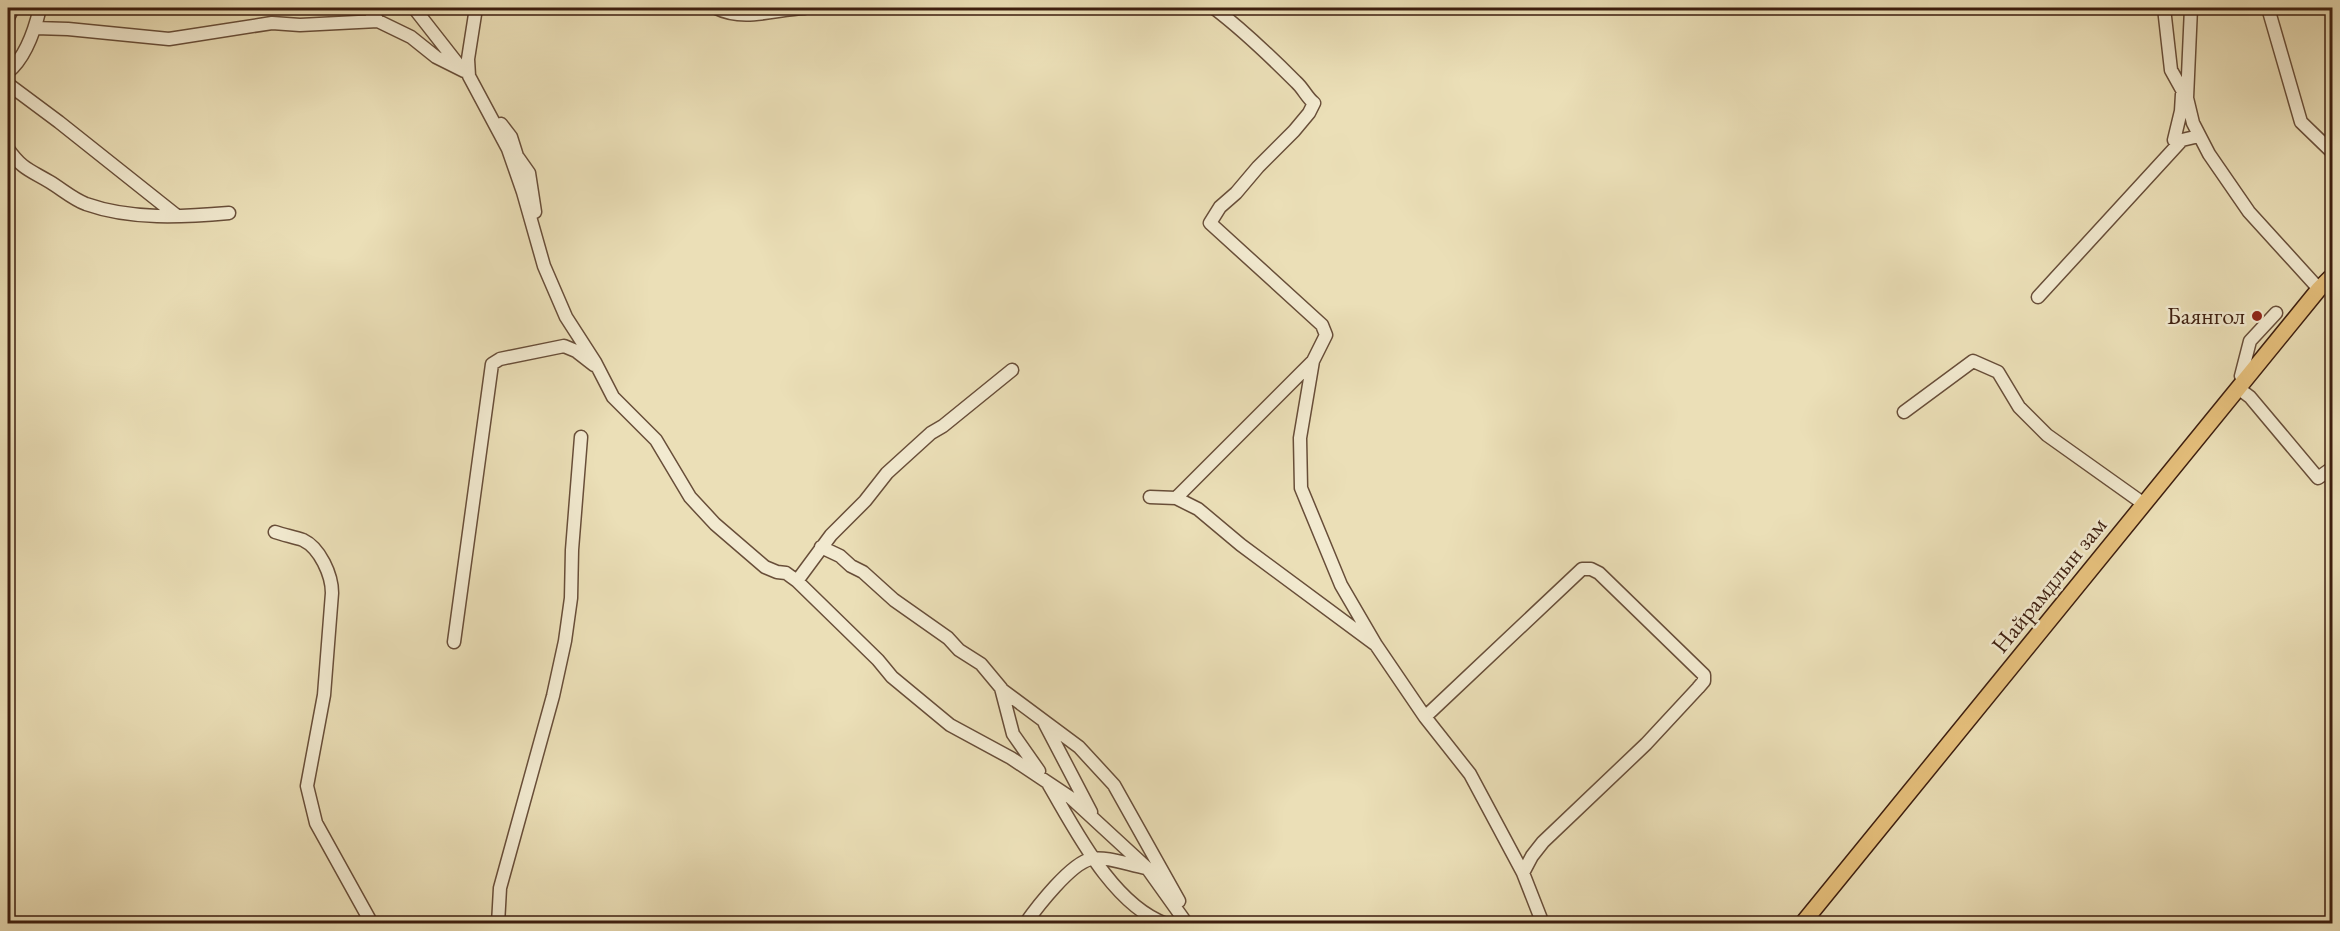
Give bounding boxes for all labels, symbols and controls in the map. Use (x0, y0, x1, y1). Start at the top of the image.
place label: Баянгол (2167, 300, 2245, 331)
marker: Баянгол (2250, 309, 2264, 323)
street label: Найрамдлын зам (1984, 510, 2113, 659)

